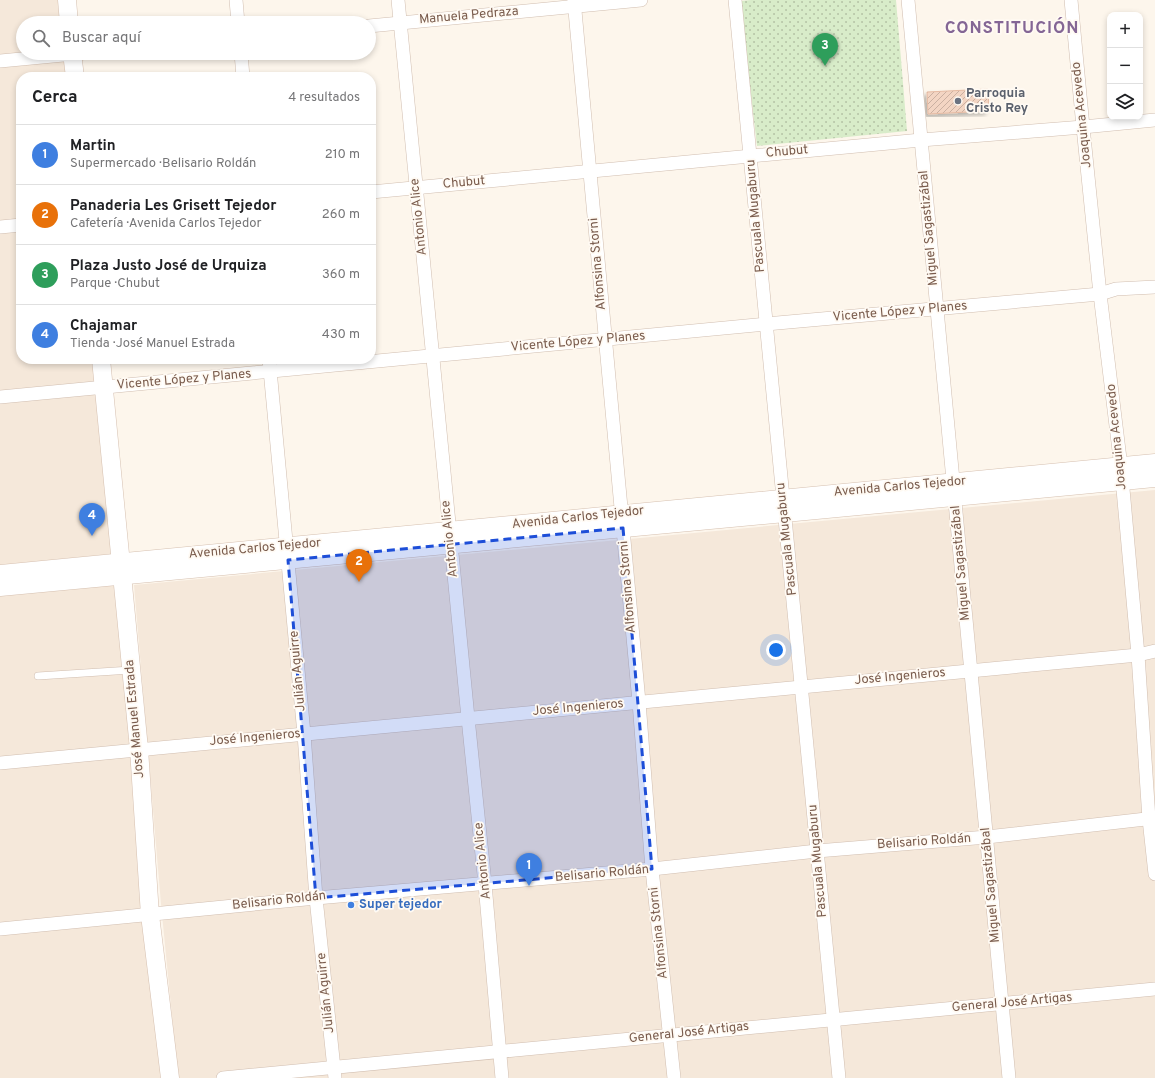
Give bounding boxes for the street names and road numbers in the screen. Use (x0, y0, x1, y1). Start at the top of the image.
street label: Manuela Pedraza (419, 4, 519, 28)
street label: Joaquina Acevedo (1068, 61, 1096, 169)
street label: Chubut (765, 142, 809, 162)
street label: Pascuala Mugaburu (743, 159, 769, 273)
street label: Miguel Sagastizábal (916, 170, 942, 286)
street label: Chubut (442, 173, 486, 193)
street label: Antonio Alice (407, 178, 431, 256)
street label: Alfonsina Storni (586, 217, 610, 311)
street label: Vicente López y Planes (832, 298, 968, 326)
street label: Vicente López y Planes (510, 328, 646, 356)
street label: Vicente López y Planes (116, 366, 252, 394)
street label: Joaquina Acevedo (1103, 383, 1131, 491)
street label: Avenida Carlos Tejedor (833, 473, 967, 501)
street label: Pascuala Mugaburu (773, 482, 801, 596)
street label: Antonio Alice (438, 500, 462, 578)
street label: Avenida Carlos Tejedor (511, 503, 645, 533)
street label: Miguel Sagastizábal (948, 505, 974, 621)
street label: Avenida Carlos Tejedor (188, 535, 322, 563)
street label: Alfonsina Storni (616, 540, 640, 634)
street label: Julián Aguirre (286, 630, 310, 712)
street label: José Manuel Estrada (122, 659, 148, 779)
street label: José Ingenieros (854, 665, 946, 689)
street label: José Ingenieros (532, 696, 624, 720)
street label: José Ingenieros (209, 726, 301, 750)
street label: Pascuala Mugaburu (805, 804, 831, 918)
street label: Antonio Alice (471, 822, 495, 900)
street label: Miguel Sagastizábal (978, 827, 1004, 943)
street label: Belisario Roldán (876, 831, 972, 853)
street label: Belisario Roldán (554, 862, 650, 886)
street label: Alfonsina Storni (646, 886, 672, 980)
street label: Belisario Roldán (231, 888, 327, 914)
street label: Julián Aguirre (314, 952, 338, 1034)
street label: General José Artigas (951, 990, 1073, 1016)
street label: General José Artigas (628, 1019, 750, 1047)

